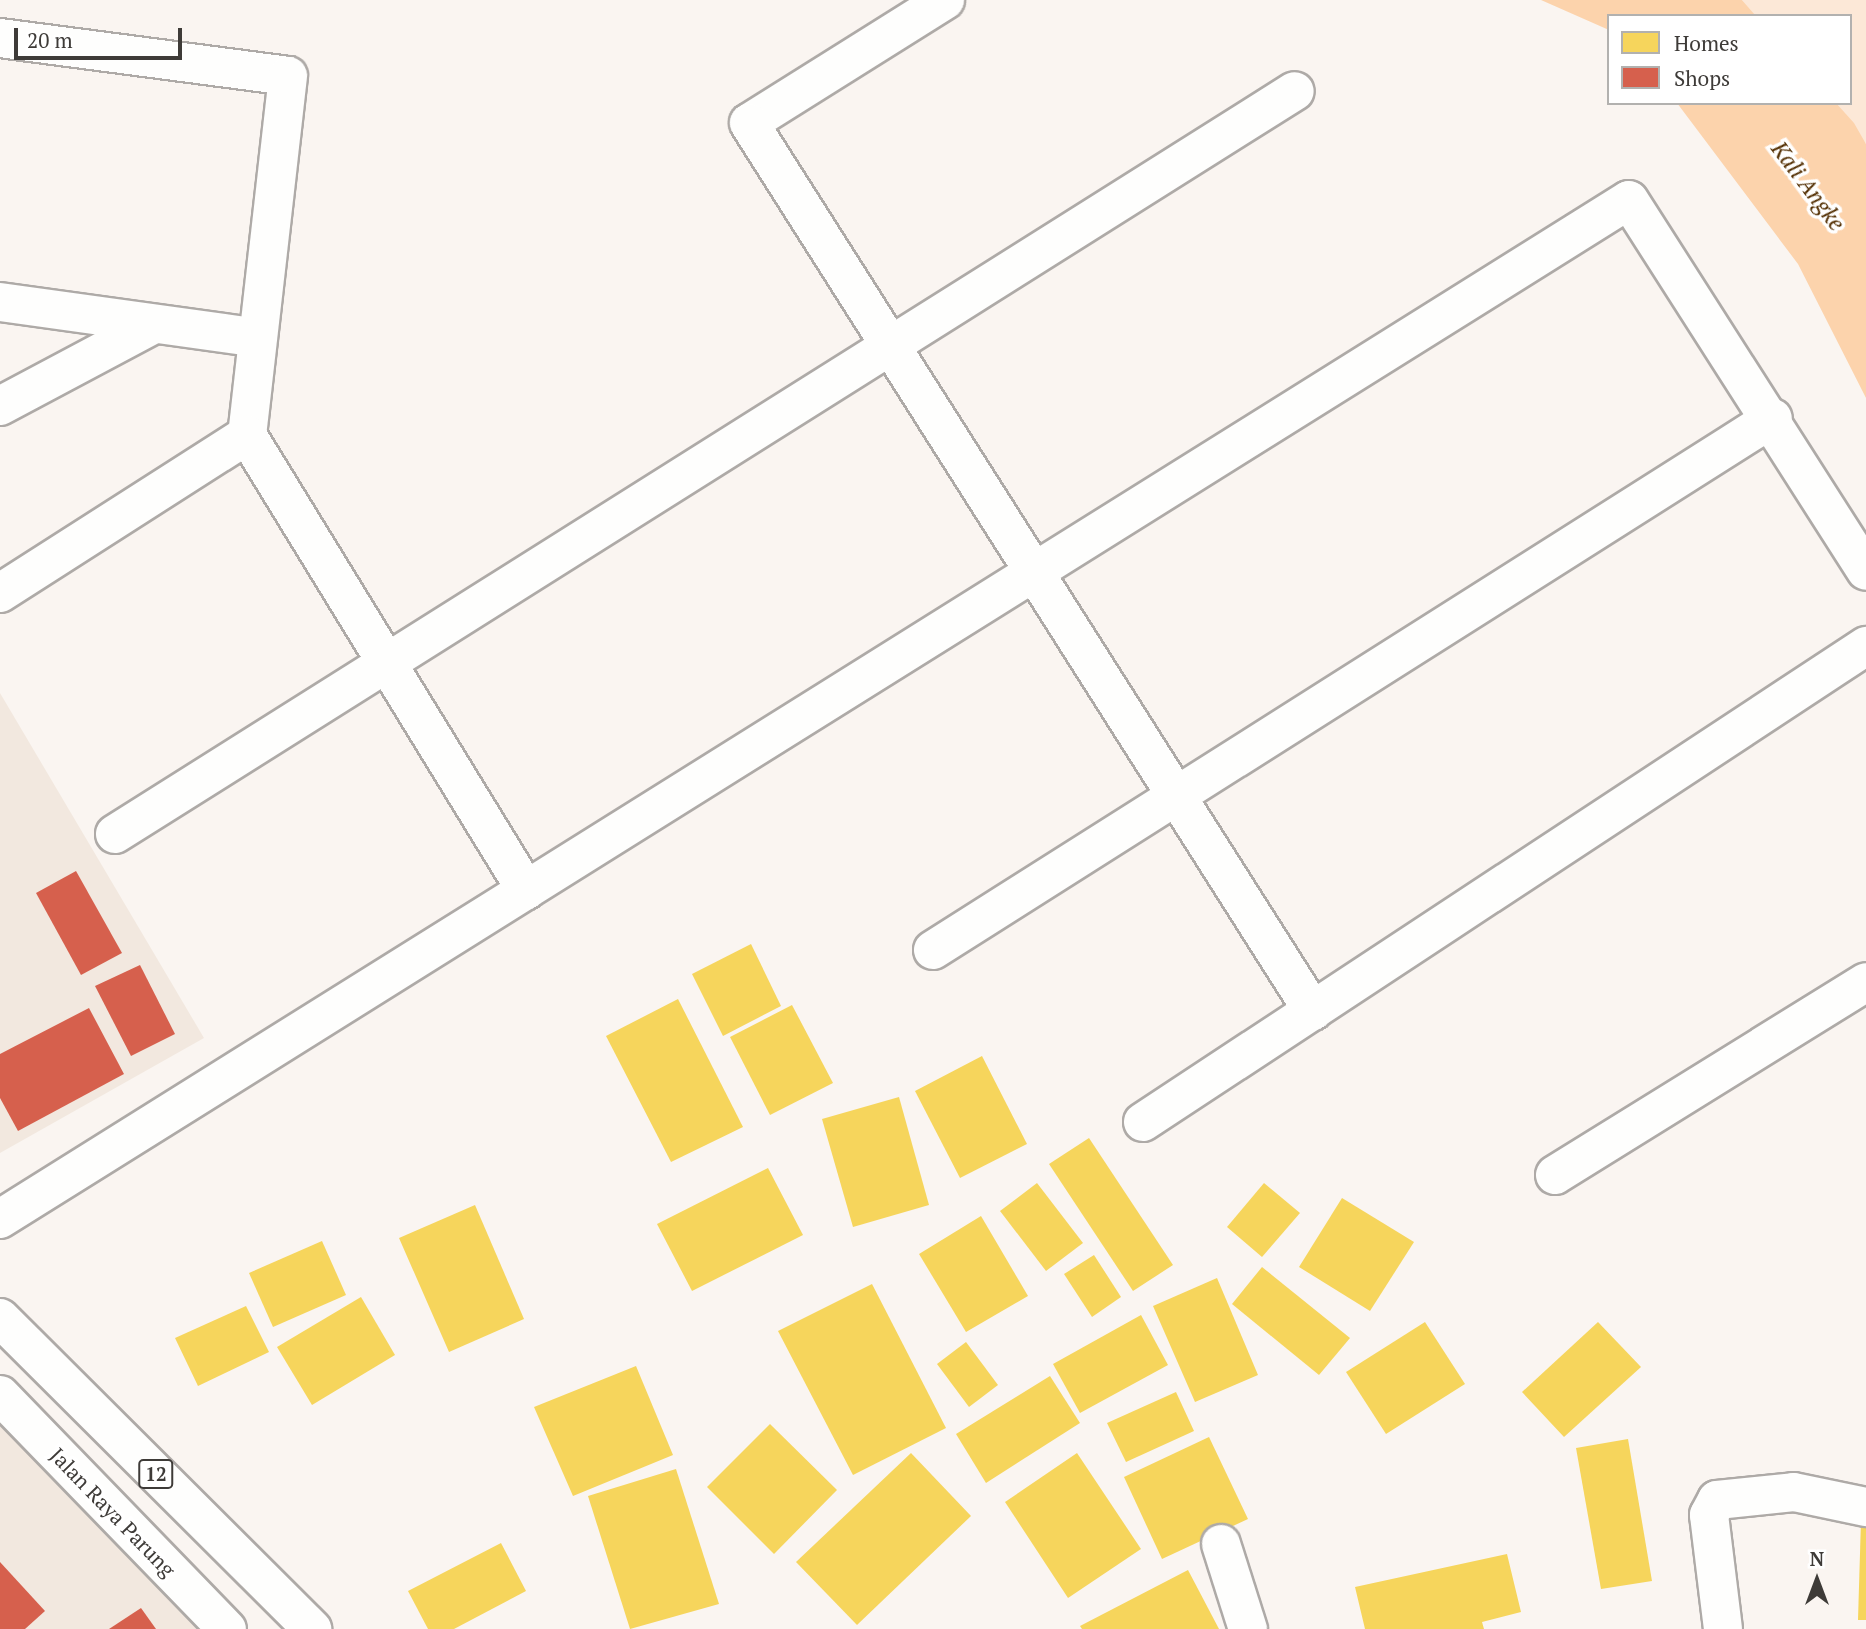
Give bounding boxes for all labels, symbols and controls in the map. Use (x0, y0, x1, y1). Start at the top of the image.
scale bar (18, 14, 186, 58)
legend (1607, 14, 1852, 105)
text: 20 m (27, 26, 73, 54)
text: Homes (1674, 29, 1739, 57)
text: Shops (1674, 64, 1730, 92)
water label: Kali Angke (1765, 136, 1851, 236)
street label: Jalan Raya Parung (45, 1442, 181, 1582)
road number: 12 (137, 1458, 175, 1490)
north arrow (1782, 1545, 1852, 1615)
text: N (1810, 1546, 1824, 1571)

